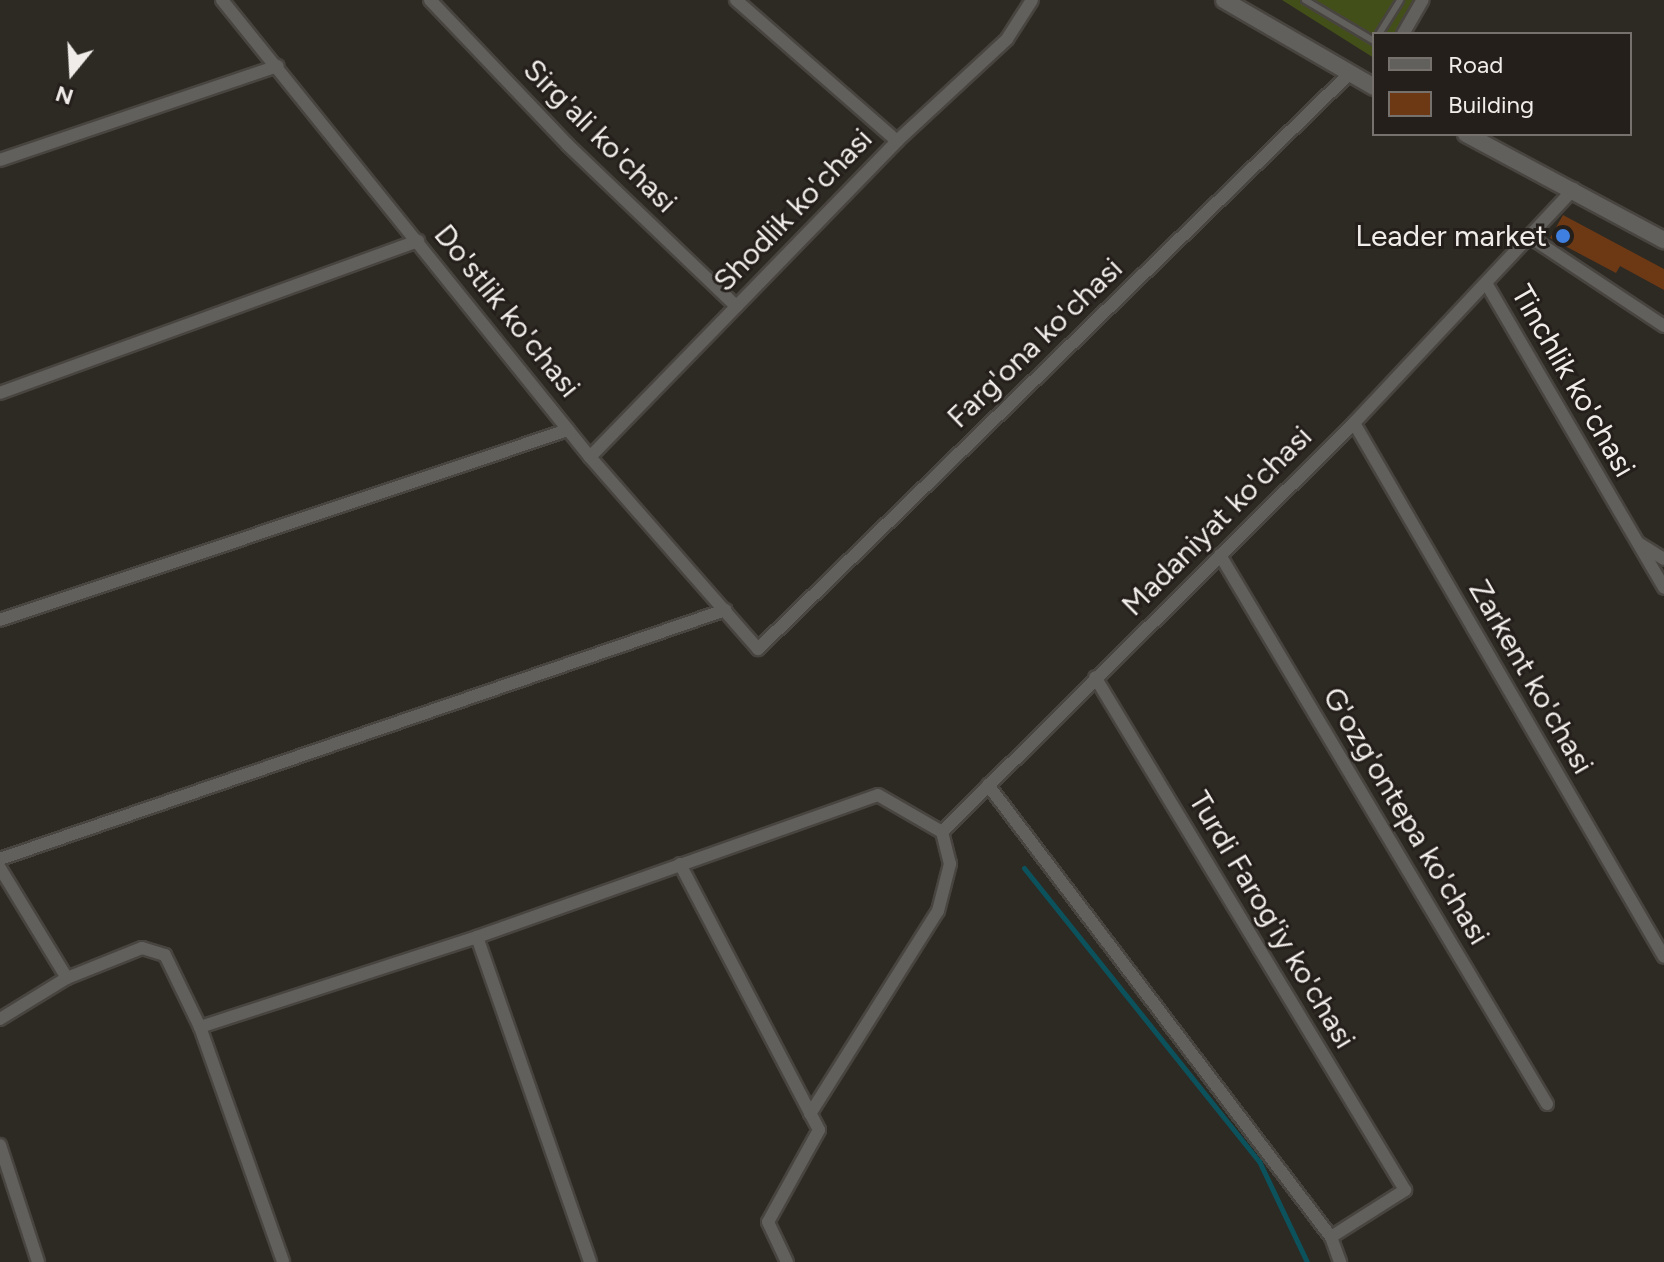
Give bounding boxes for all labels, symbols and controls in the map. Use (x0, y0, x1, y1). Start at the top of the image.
north arrow (32, 32, 112, 112)
legend (1372, 32, 1632, 136)
text: Road (1448, 50, 1503, 79)
street label: Sirg'ali ko'chasi (516, 52, 684, 220)
text: N (52, 80, 77, 111)
text: Building (1448, 90, 1534, 119)
street label: Shodlik ko'chasi (706, 121, 880, 299)
street label: Do'stlik ko'chasi (426, 217, 588, 405)
place label: Leader market (1355, 218, 1547, 254)
marker: Leader market (1554, 227, 1572, 245)
street label: Farg'ona ko'chasi (940, 251, 1130, 435)
street label: Tinchlik ko'chasi (1504, 279, 1642, 483)
street label: Madaniyat ko'chasi (1115, 419, 1319, 623)
street label: Zarkent ko'chasi (1461, 574, 1601, 780)
street label: G'ozg'ontepa ko'chasi (1315, 681, 1497, 951)
street label: Turdi Farog'iy ko'chasi (1181, 785, 1363, 1055)

